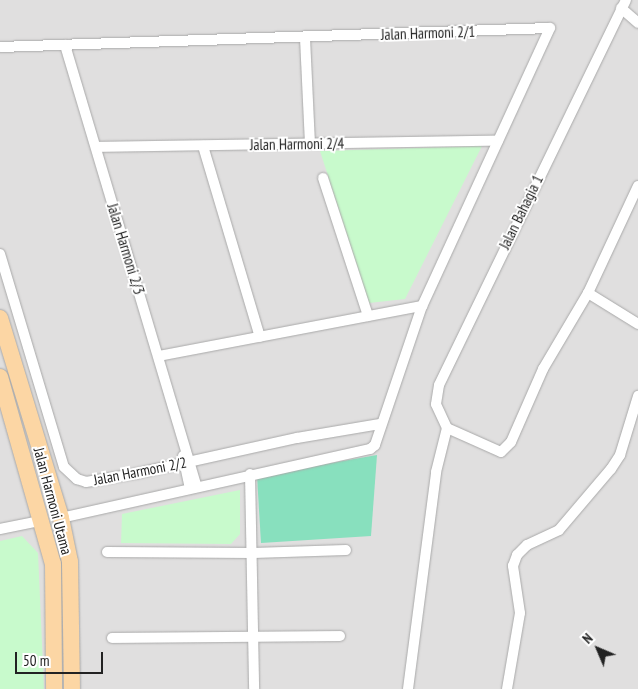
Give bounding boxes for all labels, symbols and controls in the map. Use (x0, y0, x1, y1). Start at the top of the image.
street label: Jalan Harmoni 2/1 (381, 22, 475, 44)
street label: Jalan Harmoni 2/4 (250, 134, 344, 154)
street label: Jalan Bahagia 1 (495, 172, 547, 252)
street label: Jalan Harmoni 2/3 (104, 201, 148, 297)
street label: Jalan Harmoni Utama (30, 446, 76, 556)
street label: Jalan Harmoni 2/2 (92, 453, 188, 489)
north arrow (573, 624, 623, 674)
text: N (578, 629, 596, 647)
scale bar (18, 642, 105, 674)
text: 50 m (23, 651, 49, 670)

